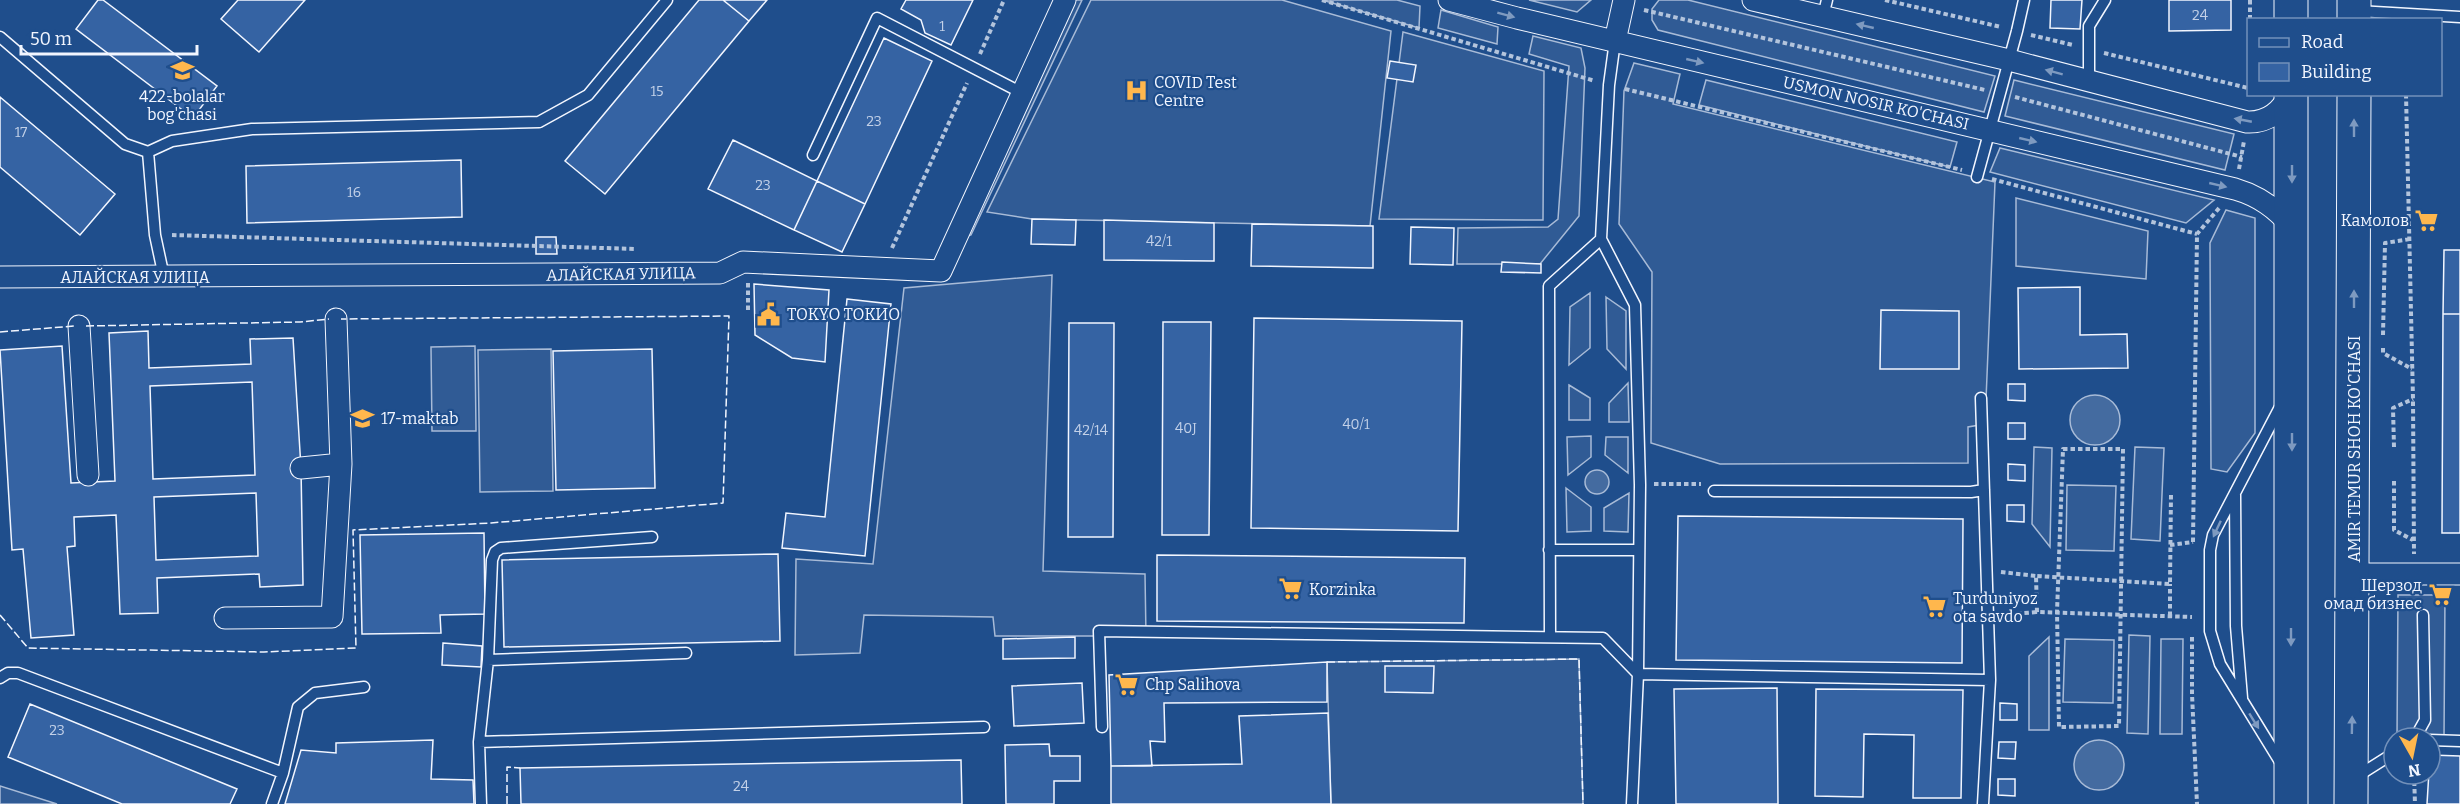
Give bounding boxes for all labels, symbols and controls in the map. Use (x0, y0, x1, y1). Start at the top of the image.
house number: 24 (2192, 7, 2208, 24)
one-way arrow (1496, 11, 1515, 21)
scale bar (21, 18, 196, 56)
house number: 1 (939, 18, 945, 35)
legend (2247, 18, 2442, 96)
one-way arrow (1856, 21, 1874, 31)
text: 50 m (30, 28, 72, 50)
text: Road (2301, 31, 2344, 53)
one-way arrow (1686, 56, 1704, 66)
school or university icon: 422-bolalar bog'chasi (169, 58, 195, 84)
text: Building (2301, 61, 2372, 83)
one-way arrow (2045, 67, 2063, 76)
street label: USMON NOSIR KO'CHASI (1781, 72, 1971, 134)
place label: COVID Test Centre (1154, 73, 1237, 110)
hospital icon: COVID Test Centre (1123, 78, 1149, 104)
house number: 15 (650, 83, 664, 100)
place label: 422-bolalar bog'chasi (139, 87, 225, 124)
house number: 23 (866, 113, 882, 130)
one-way arrow (2234, 115, 2253, 124)
one-way arrow (2349, 119, 2359, 138)
house number: 17 (15, 124, 27, 141)
one-way arrow (2019, 135, 2037, 145)
one-way arrow (2287, 164, 2297, 183)
house number: 23 (755, 177, 771, 194)
one-way arrow (2209, 180, 2227, 190)
house number: 16 (347, 184, 361, 201)
supermarket icon: Камолов (2414, 207, 2440, 233)
place label: Камолов (2341, 211, 2409, 230)
house number: 42/1 (1146, 233, 1172, 250)
street label: АЛАЙСКАЯ УЛИЦА (546, 262, 697, 285)
street label: АЛАЙСКАЯ УЛИЦА (60, 267, 210, 287)
one-way arrow (2349, 289, 2359, 308)
public building icon: TOKYO ТОКИО (756, 301, 782, 327)
place label: TOKYO ТОКИО (787, 305, 900, 324)
street label: AMIR TEMUR SHOH KO'CHASI (2345, 336, 2364, 562)
school or university icon: 17-maktab (350, 405, 376, 431)
place label: 17-maktab (381, 409, 459, 428)
house number: 40/1 (1342, 416, 1370, 433)
house number: 40J (1175, 420, 1197, 437)
house number: 42/14 (1074, 422, 1108, 439)
one-way arrow (2287, 433, 2297, 452)
one-way arrow (2212, 520, 2221, 537)
supermarket icon: Korzinka (1278, 576, 1304, 602)
place label: Шерзод омад бизнес (2324, 576, 2422, 613)
place label: Korzinka (1309, 580, 1376, 599)
supermarket icon: Шерзод омад бизнес (2427, 581, 2453, 607)
place label: Turduniyoz ota savdo (1953, 589, 2038, 626)
supermarket icon: Turduniyoz ota savdo (1922, 594, 1948, 620)
one-way arrow (2287, 628, 2296, 647)
supermarket icon: Chp Salihova (1114, 671, 1140, 697)
place label: Chp Salihova (1145, 675, 1241, 694)
one-way arrow (2249, 712, 2260, 729)
one-way arrow (2347, 715, 2357, 734)
house number: 23 (49, 722, 65, 739)
north arrow (2382, 726, 2442, 786)
text: N (2407, 760, 2422, 781)
house number: 24 (733, 778, 749, 795)

